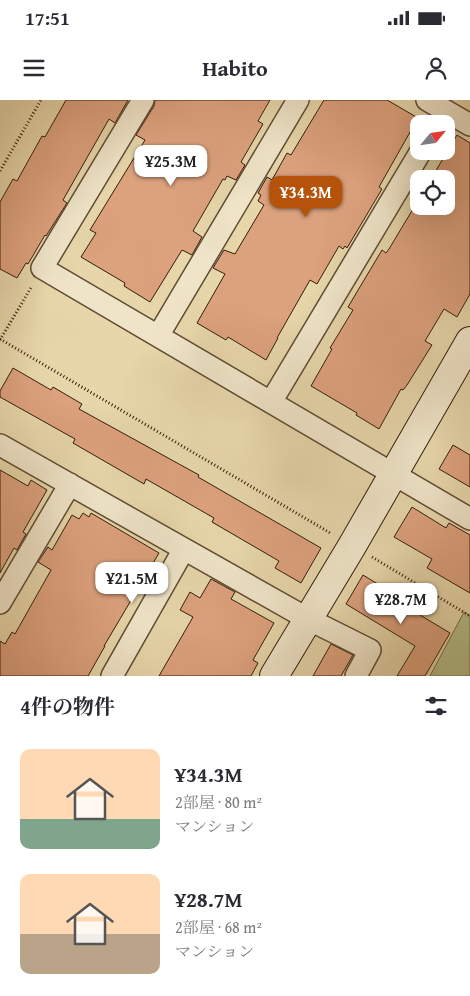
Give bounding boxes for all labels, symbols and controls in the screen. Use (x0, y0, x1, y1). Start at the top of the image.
text: 17:51 (25, 4, 70, 32)
text: Habito (202, 52, 268, 84)
icon: menu (20, 54, 48, 82)
icon: person (422, 54, 450, 82)
north arrow (410, 115, 455, 160)
map controls (410, 115, 455, 215)
pin: ¥25.3M (130, 144, 212, 187)
text: ¥25.3M (145, 149, 197, 173)
button: locate (410, 170, 455, 215)
pin: ¥34.3M (265, 176, 347, 218)
text: ¥34.3M (280, 180, 332, 204)
pin: ¥21.5M (91, 562, 173, 604)
text: ¥21.5M (106, 566, 158, 590)
pin: ¥28.7M (360, 582, 442, 625)
text: ¥28.7M (375, 587, 427, 611)
text: 4件の物件 (20, 691, 115, 722)
icon: filters (422, 692, 450, 720)
text: ¥34.3M (175, 759, 243, 790)
icon: home (60, 769, 120, 829)
text: 2部屋 · 80 m² (175, 790, 262, 814)
text: マンション (175, 814, 254, 838)
text: ¥28.7M (175, 884, 243, 915)
icon: home (60, 894, 120, 954)
text: 2部屋 · 68 m² (175, 915, 262, 939)
text: マンション (175, 939, 254, 963)

